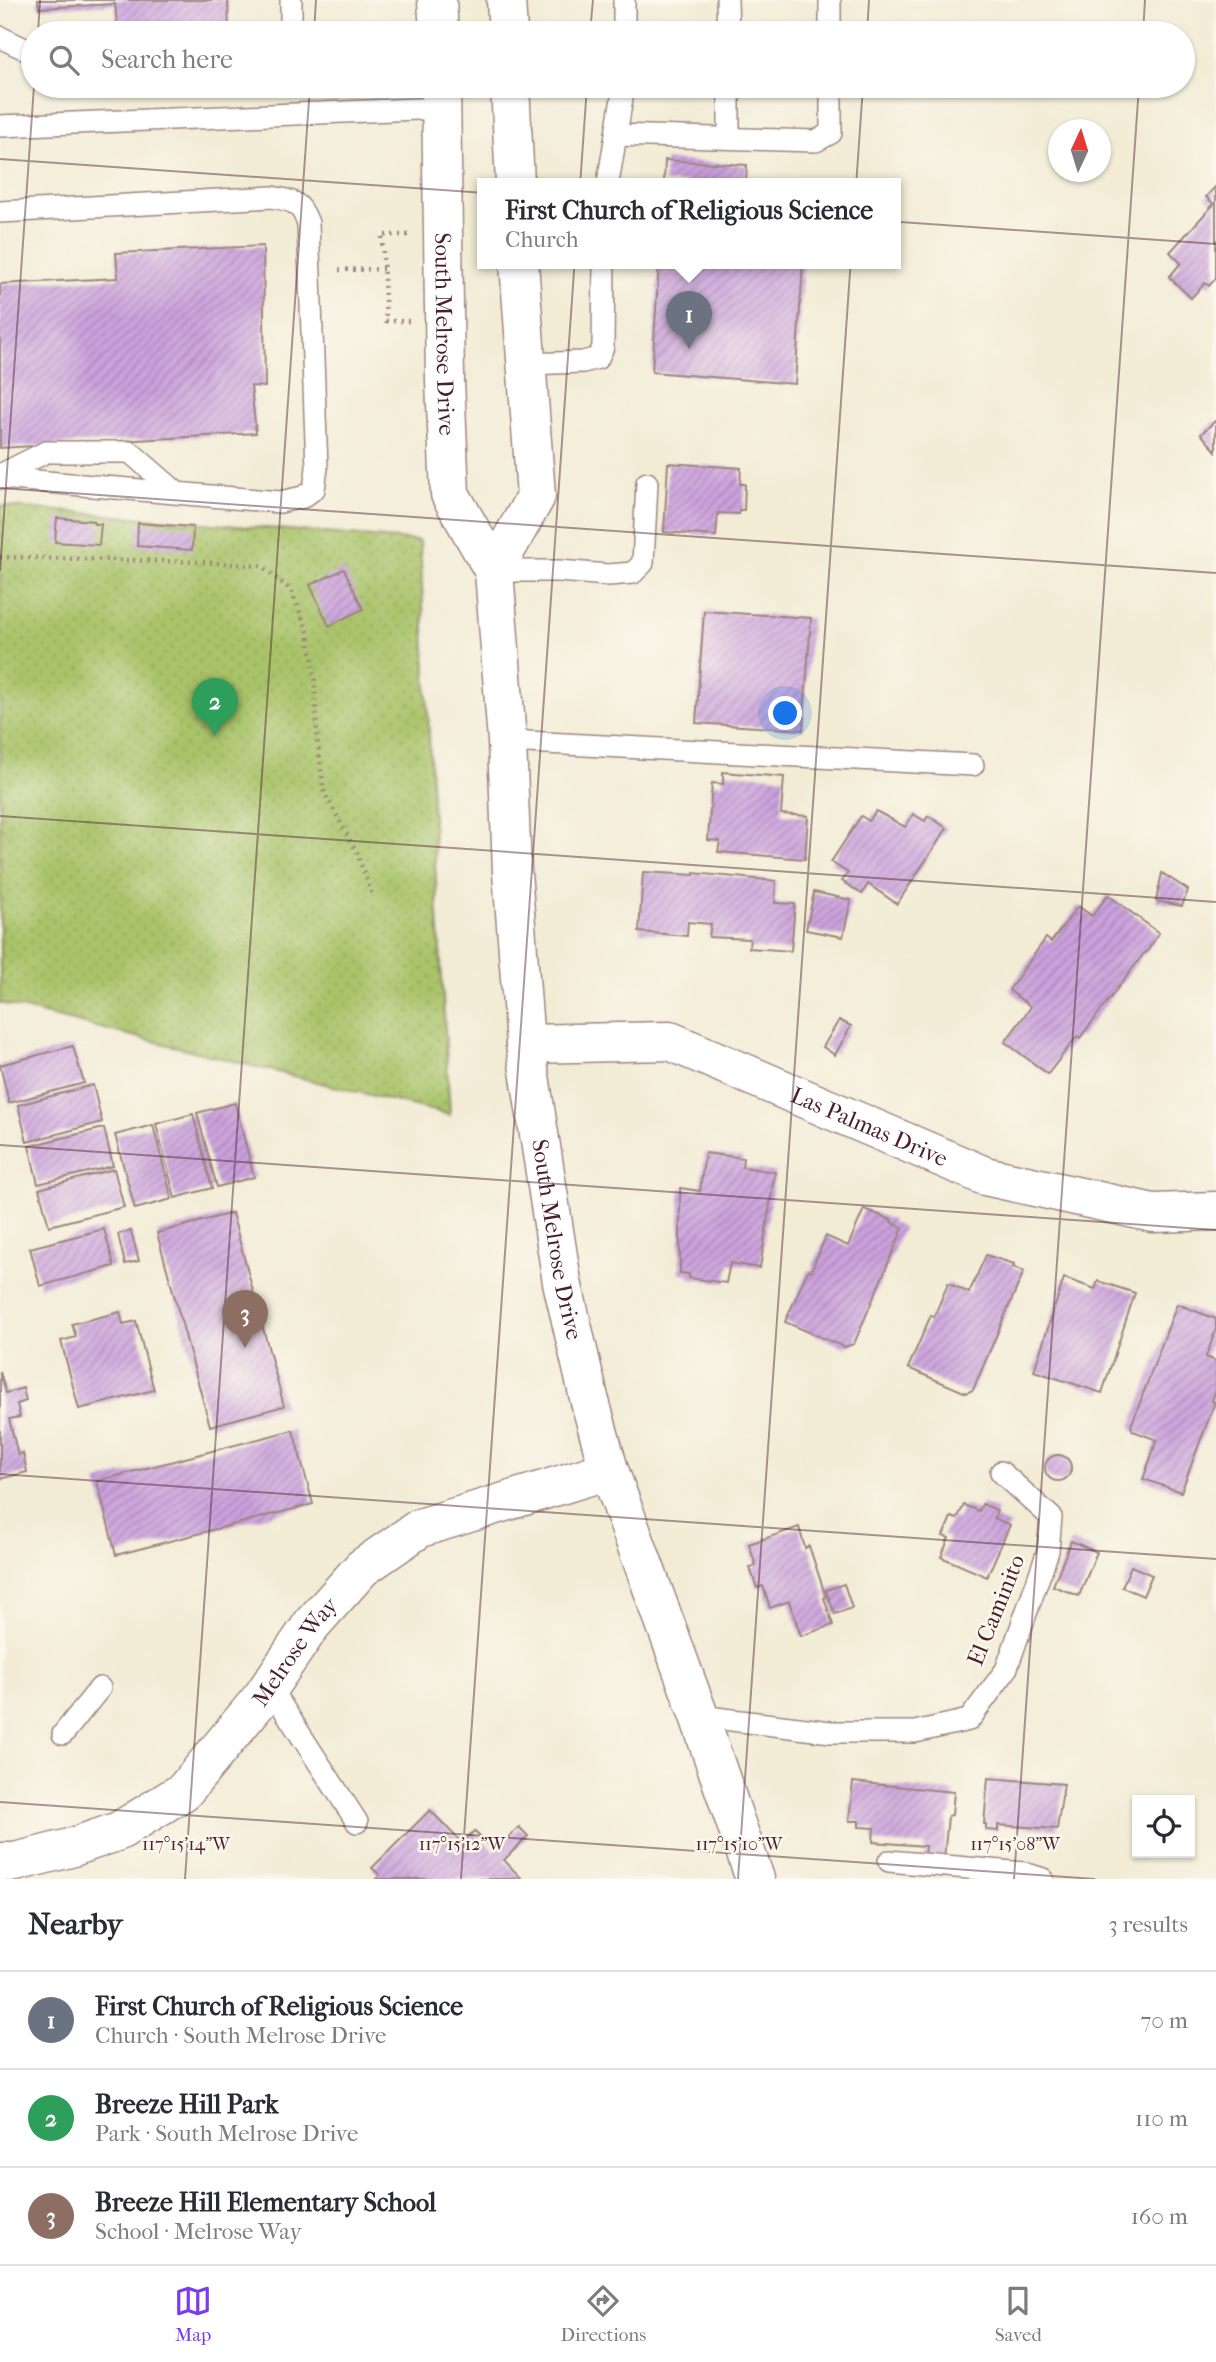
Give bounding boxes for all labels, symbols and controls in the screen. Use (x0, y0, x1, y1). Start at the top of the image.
search box (21, 21, 1195, 98)
icon: search (45, 41, 83, 79)
text: Search here (101, 44, 233, 75)
north arrow (1048, 119, 1111, 182)
popup (477, 178, 901, 269)
text: First Church of Religious Science (505, 195, 873, 226)
text: Church (505, 226, 579, 253)
street label: South Melrose Drive (429, 232, 461, 436)
pin: 1 (666, 291, 712, 349)
pin: 2 (192, 678, 238, 736)
your location (768, 696, 802, 730)
street label: Las Palmas Drive (787, 1081, 952, 1172)
street label: South Melrose Drive (526, 1137, 588, 1342)
pin: 3 (222, 1290, 268, 1348)
street label: El Caminito (962, 1551, 1030, 1669)
street label: Melrose Way (246, 1591, 344, 1711)
map controls (1132, 1795, 1195, 1858)
button: locate (1132, 1795, 1195, 1858)
text: 117°15'14"W (142, 1834, 231, 1855)
text: 117°15'12"W (419, 1834, 507, 1855)
text: 117°15'10"W (696, 1834, 784, 1855)
text: 117°15'08"W (970, 1834, 1061, 1855)
text: Nearby (28, 1907, 123, 1942)
text: 3 results (1108, 1911, 1188, 1938)
text: First Church of Religious Science (95, 1991, 463, 2022)
text: 1 (47, 2007, 55, 2034)
text: 70 m (1140, 2007, 1188, 2034)
text: Church · South Melrose Drive (95, 2022, 386, 2049)
text: Breeze Hill Park (95, 2089, 278, 2120)
text: 2 (45, 2105, 57, 2132)
text: 110 m (1135, 2105, 1188, 2132)
text: Park · South Melrose Drive (95, 2120, 358, 2147)
text: Breeze Hill Elementary School (95, 2187, 436, 2218)
text: 3 (46, 2203, 56, 2230)
text: 160 m (1131, 2203, 1188, 2230)
text: School · Melrose Way (95, 2218, 302, 2245)
tab: Map (174, 2282, 212, 2346)
tab: Directions (561, 2282, 646, 2346)
tab: Saved (995, 2282, 1042, 2346)

